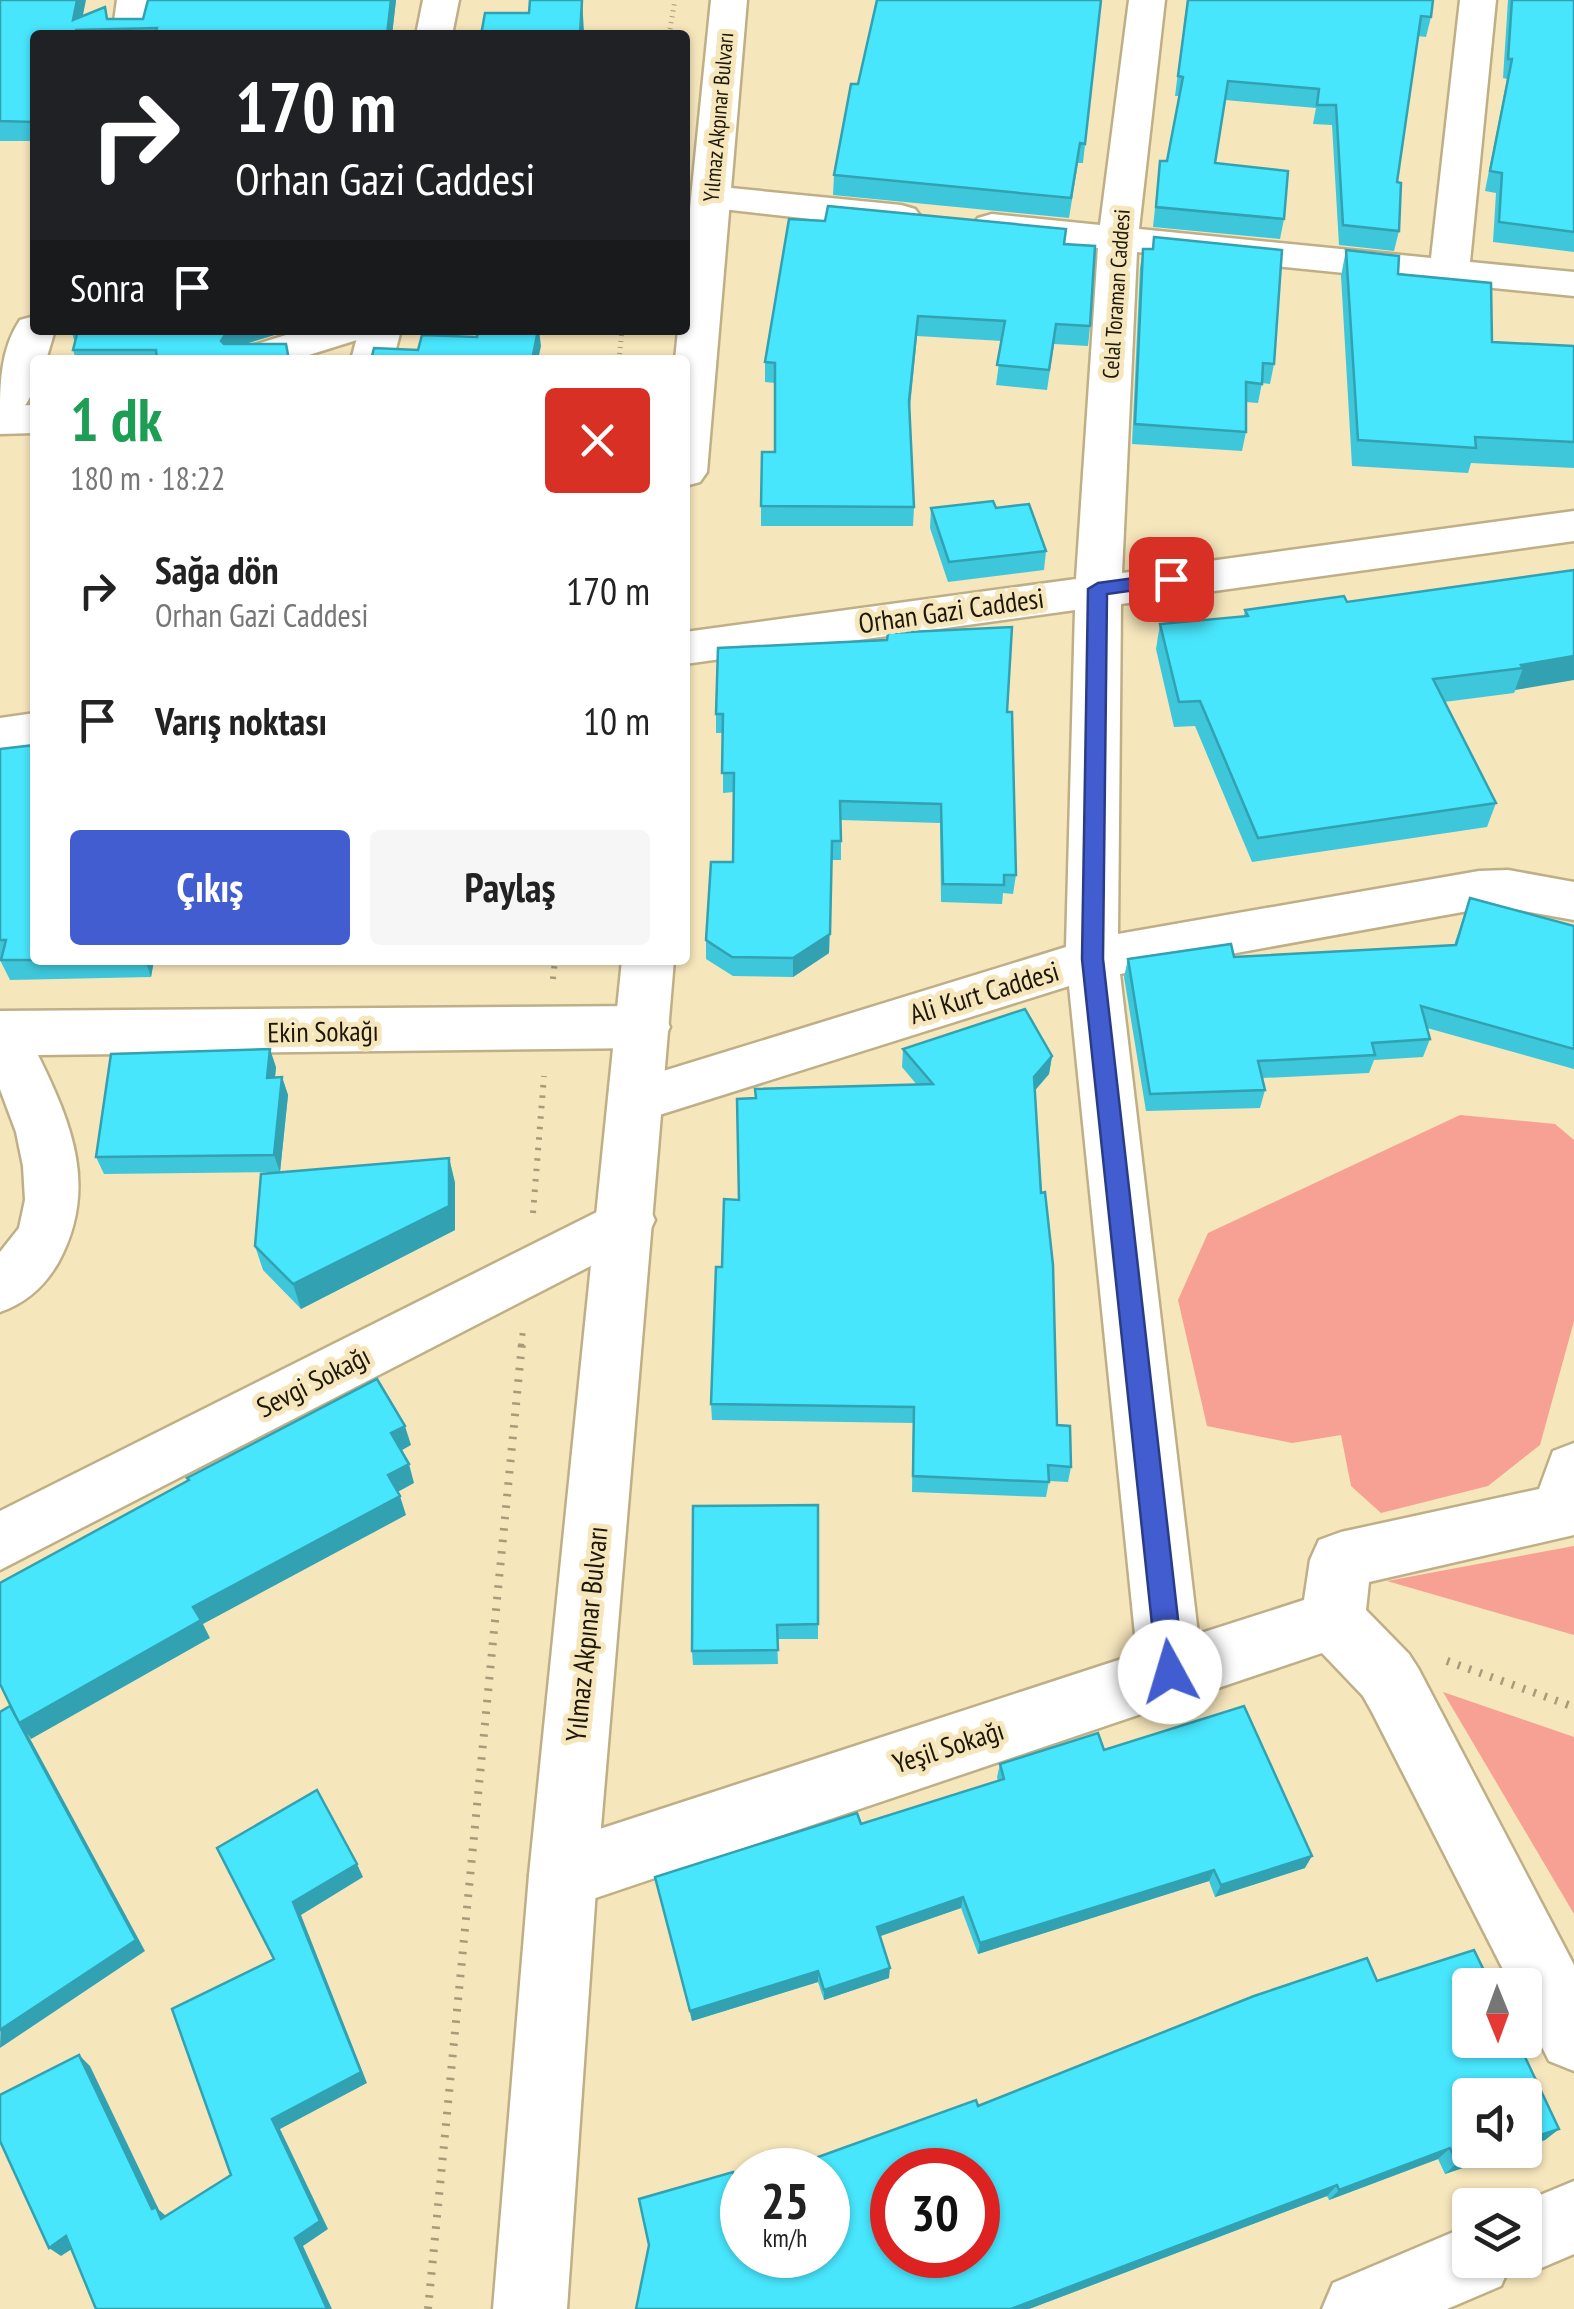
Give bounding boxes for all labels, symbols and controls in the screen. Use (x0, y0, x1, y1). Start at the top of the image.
street label: Yılmaz Akpınar Bulvarı (697, 31, 739, 203)
text: 170 m (235, 61, 396, 151)
icon: right (70, 70, 200, 200)
text: Orhan Gazi Caddesi (235, 149, 535, 207)
street label: Celal Toraman Caddesi (1096, 208, 1136, 380)
icon: arrive (165, 260, 220, 315)
text: Sonra (70, 263, 145, 312)
text: 1 dk (70, 380, 162, 458)
button: close (545, 388, 650, 493)
text: 180 m · 18:22 (70, 457, 225, 499)
pin (1129, 537, 1214, 622)
text: Sağa dön (155, 545, 279, 594)
icon: arrive (1144, 552, 1199, 607)
icon: right (70, 563, 125, 618)
text: 170 m (566, 566, 650, 615)
street label: Orhan Gazi Caddesi (856, 579, 1046, 641)
text: Orhan Gazi Caddesi (155, 594, 369, 636)
icon: arrive (70, 693, 125, 748)
text: Varış noktası (155, 696, 327, 745)
text: 10 m (583, 696, 650, 745)
button: Çıkış (70, 830, 350, 945)
button: Paylaş (370, 830, 650, 945)
street label: Ali Kurt Caddesi (905, 952, 1063, 1032)
street label: Ekin Sokağı (267, 1012, 379, 1050)
street label: Sevgi Sokağı (250, 1337, 376, 1425)
street label: Yılmaz Akpınar Bulvarı (556, 1524, 616, 1744)
position arrow (1118, 1620, 1222, 1724)
street label: Yeşil Sokağı (888, 1711, 1008, 1781)
north arrow (1452, 1968, 1542, 2058)
map controls (1452, 1968, 1542, 2278)
button: sound (1452, 2078, 1542, 2168)
speed limit sign: 30 (870, 2148, 1000, 2278)
text: 25 (761, 2168, 809, 2233)
button: layers (1452, 2188, 1542, 2278)
text: km/h (763, 2222, 807, 2254)

